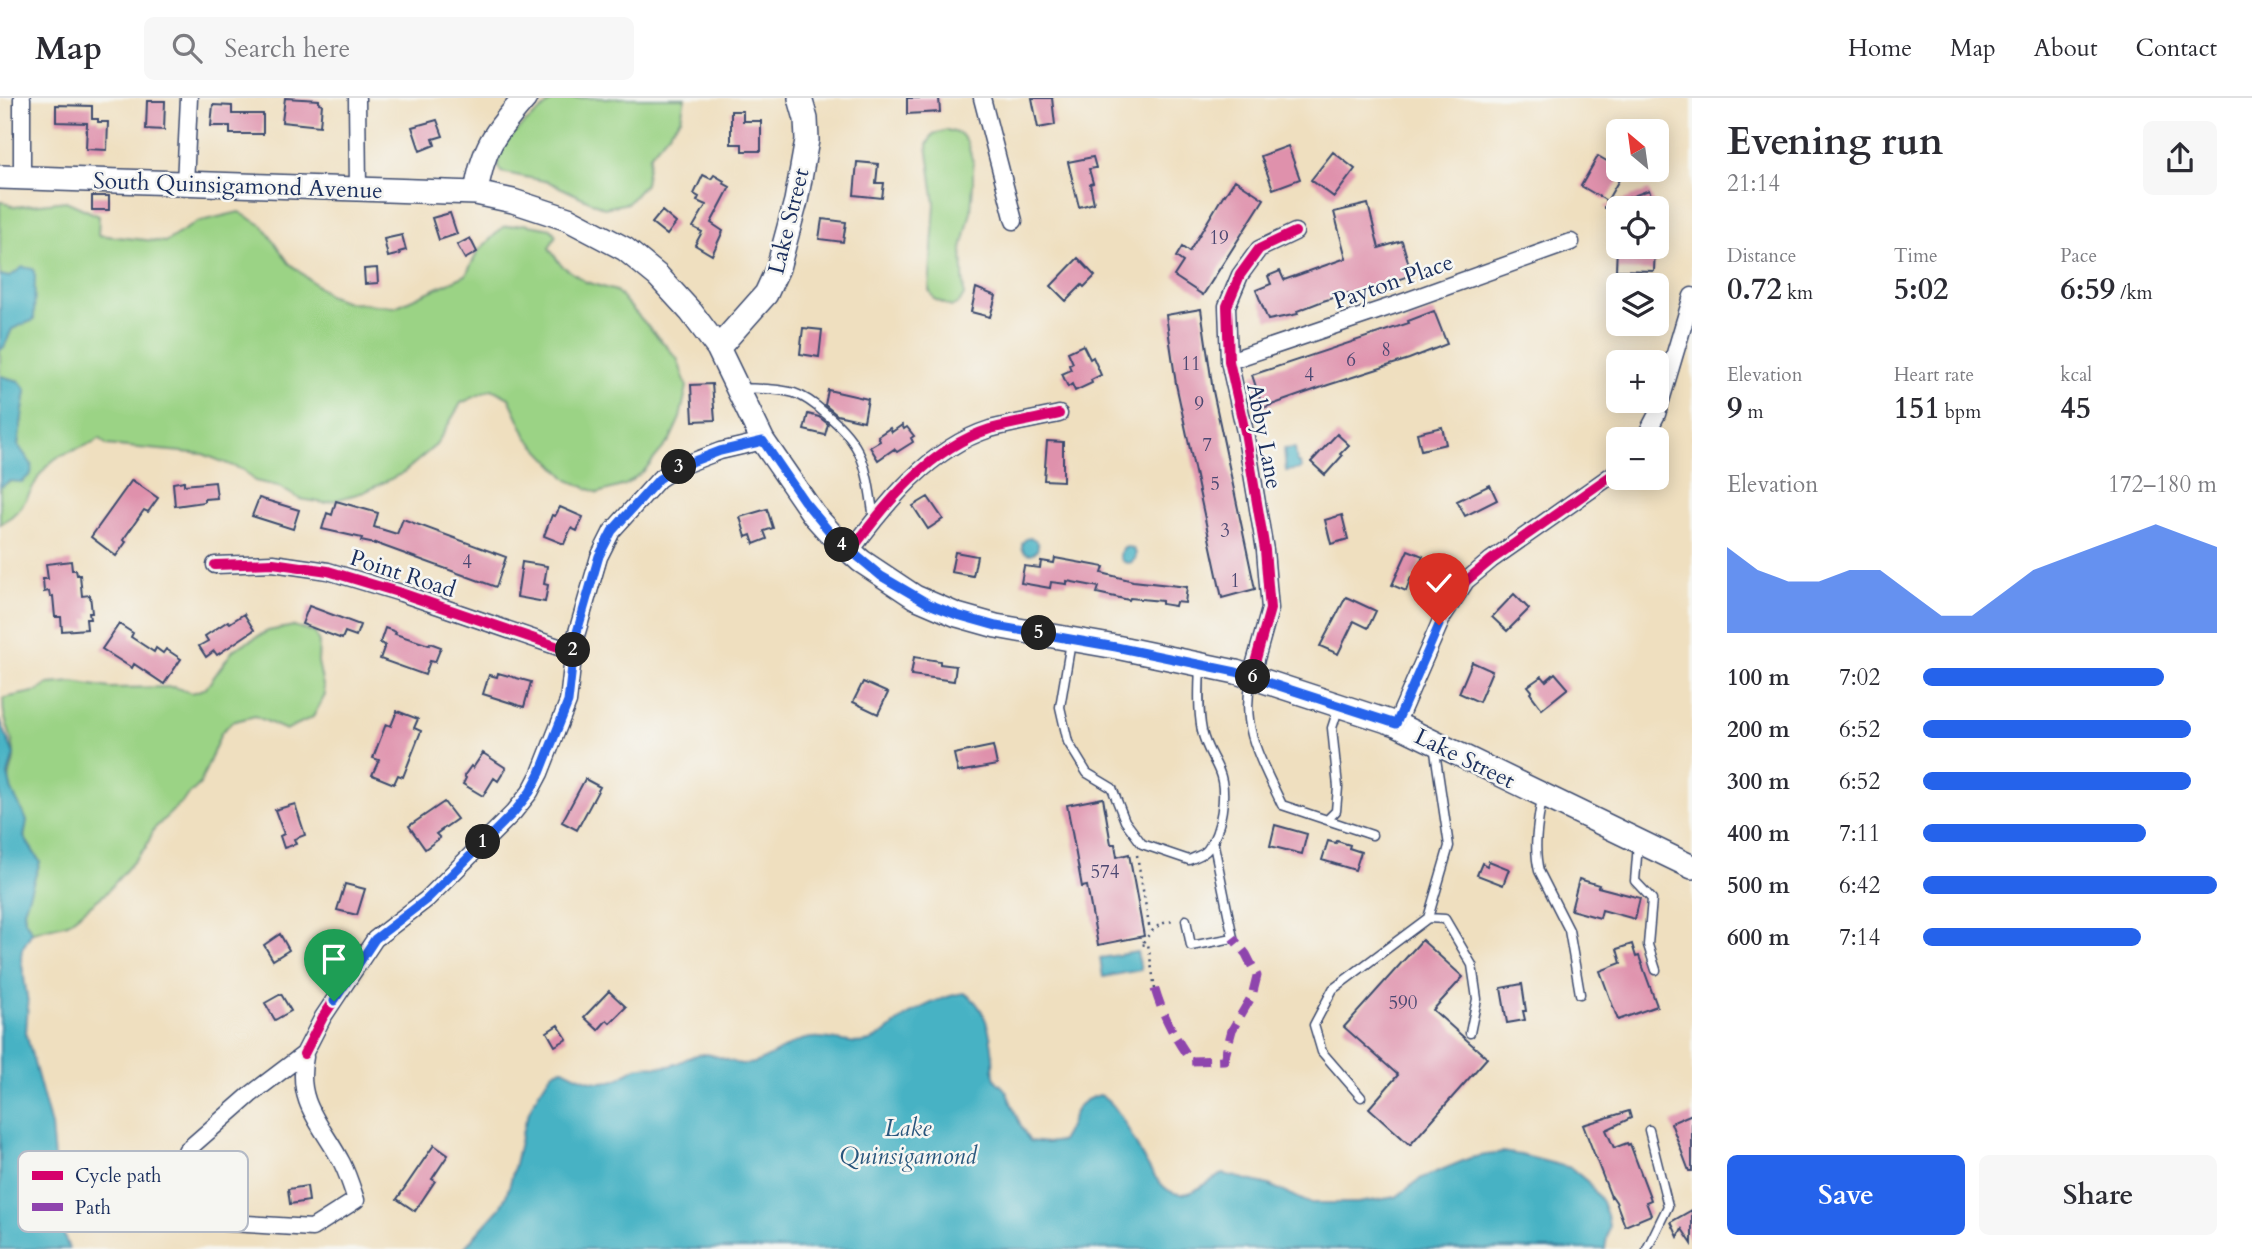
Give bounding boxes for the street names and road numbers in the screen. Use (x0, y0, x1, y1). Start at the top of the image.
street label: South Quinsigamond Avenue (93, 165, 383, 206)
street label: Lake Street (760, 165, 817, 277)
street label: Payton Place (1329, 246, 1457, 316)
street label: Abby Lane (1239, 381, 1290, 491)
street label: Point Road (346, 542, 460, 605)
street label: Lake Street (1409, 721, 1520, 796)

